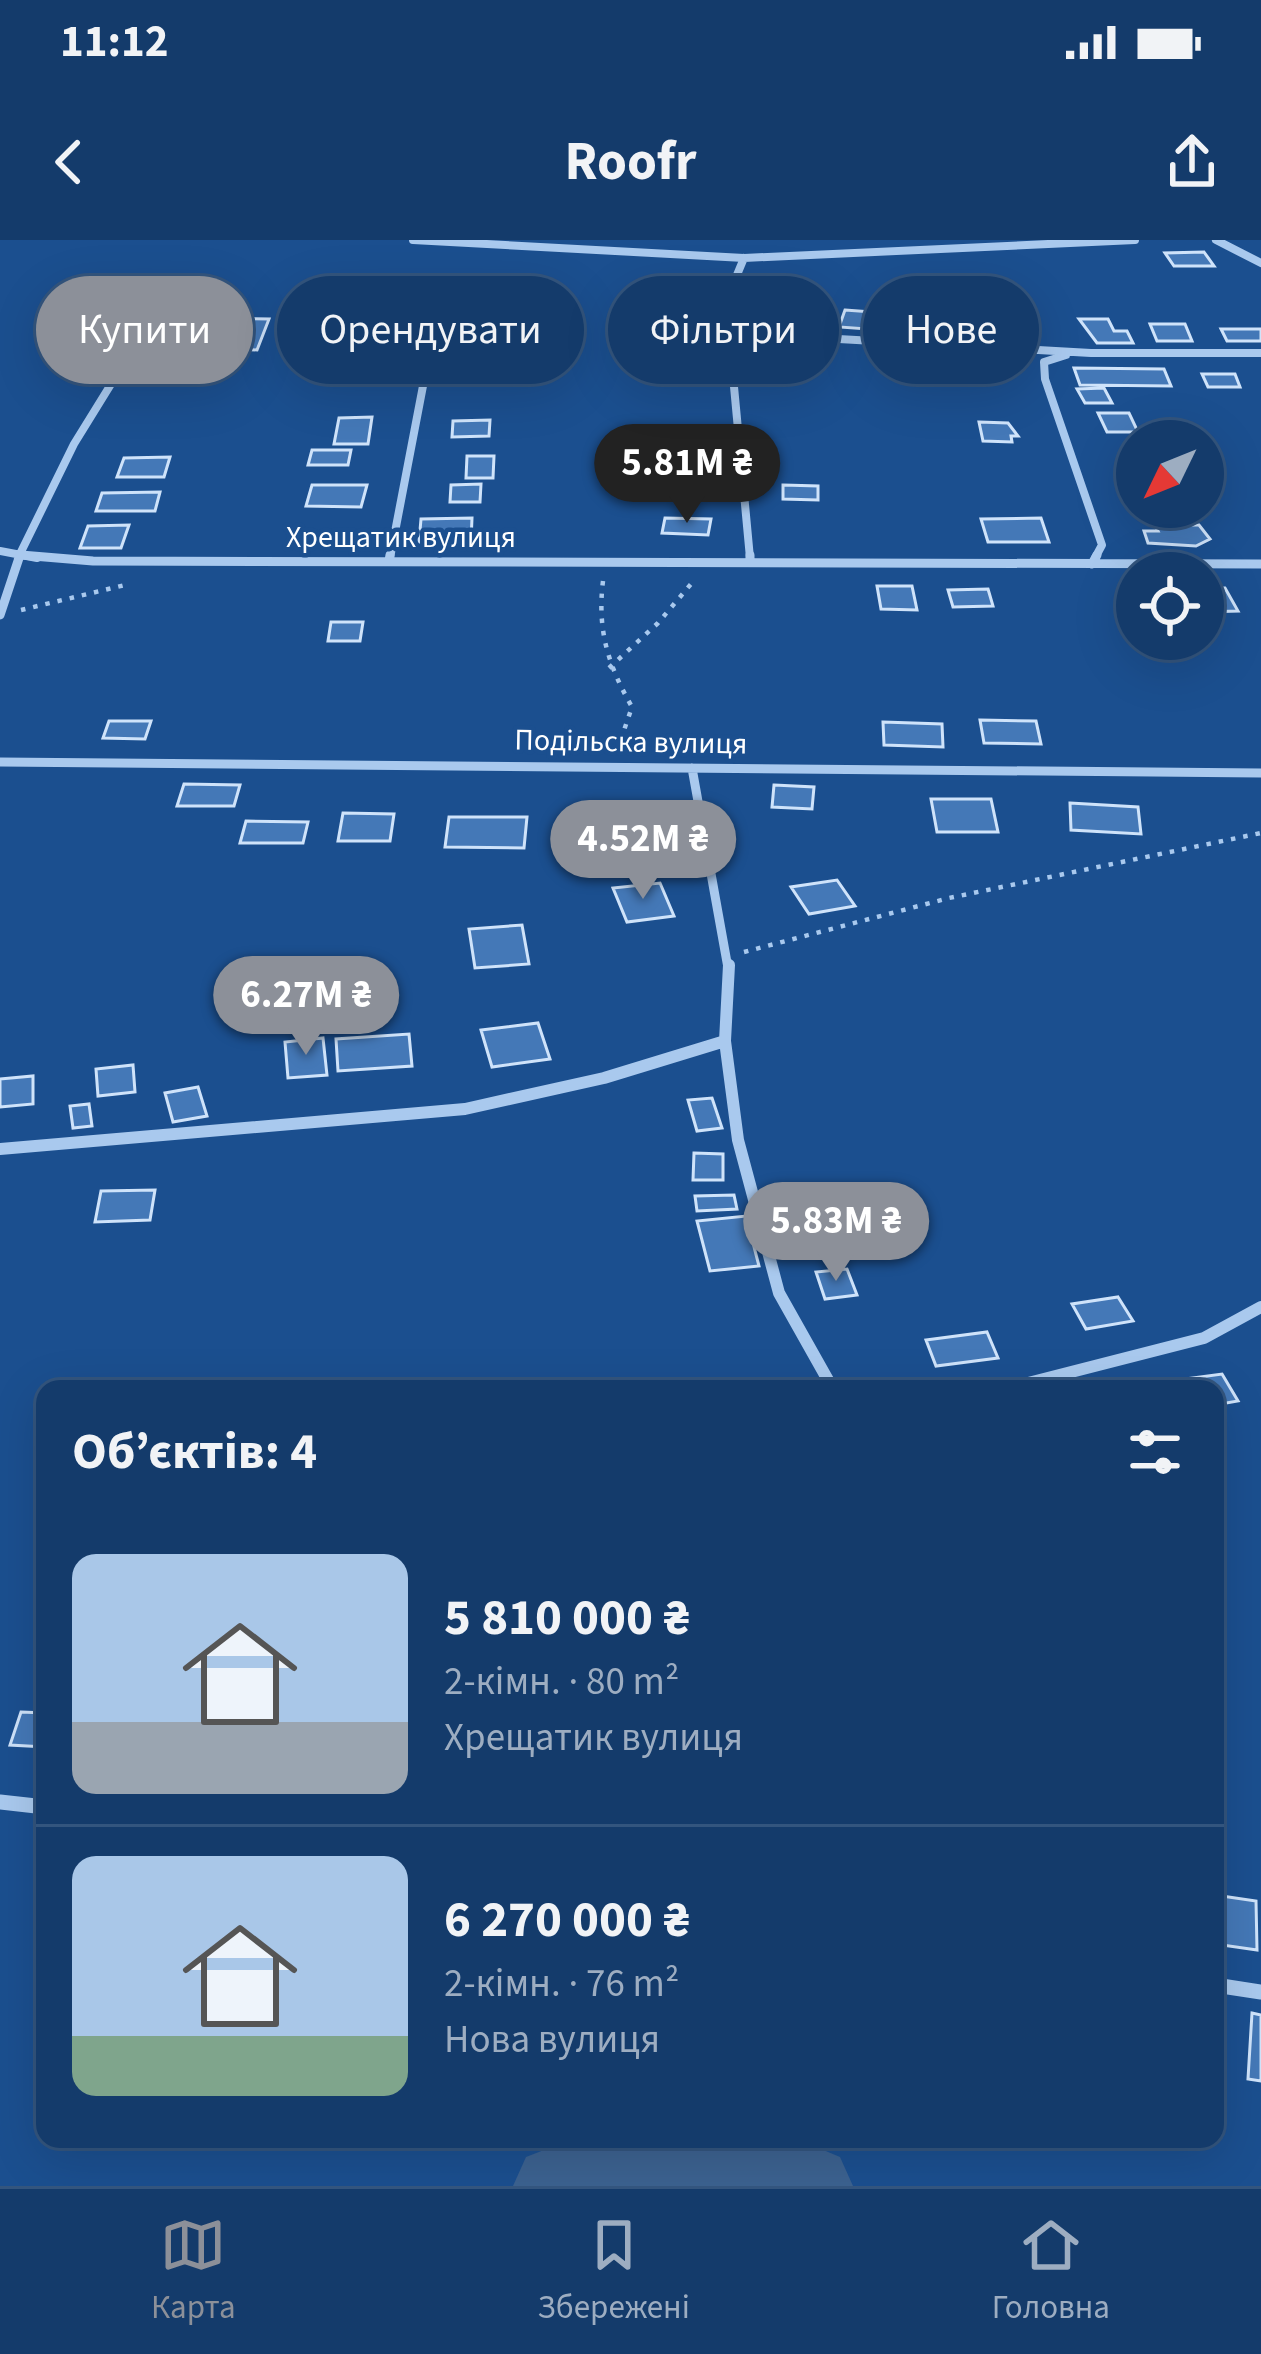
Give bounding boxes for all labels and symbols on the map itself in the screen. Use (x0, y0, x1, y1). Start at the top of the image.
north arrow (1116, 420, 1224, 528)
pin: 5.81M ₴ (576, 424, 798, 526)
street label: Хрещатик вулиця (286, 516, 516, 559)
street label: Подільска вулиця (514, 718, 748, 766)
pin: 4.52M ₴ (532, 800, 754, 902)
pin: 6.27M ₴ (195, 956, 417, 1058)
pin: 5.83M ₴ (725, 1182, 947, 1284)

